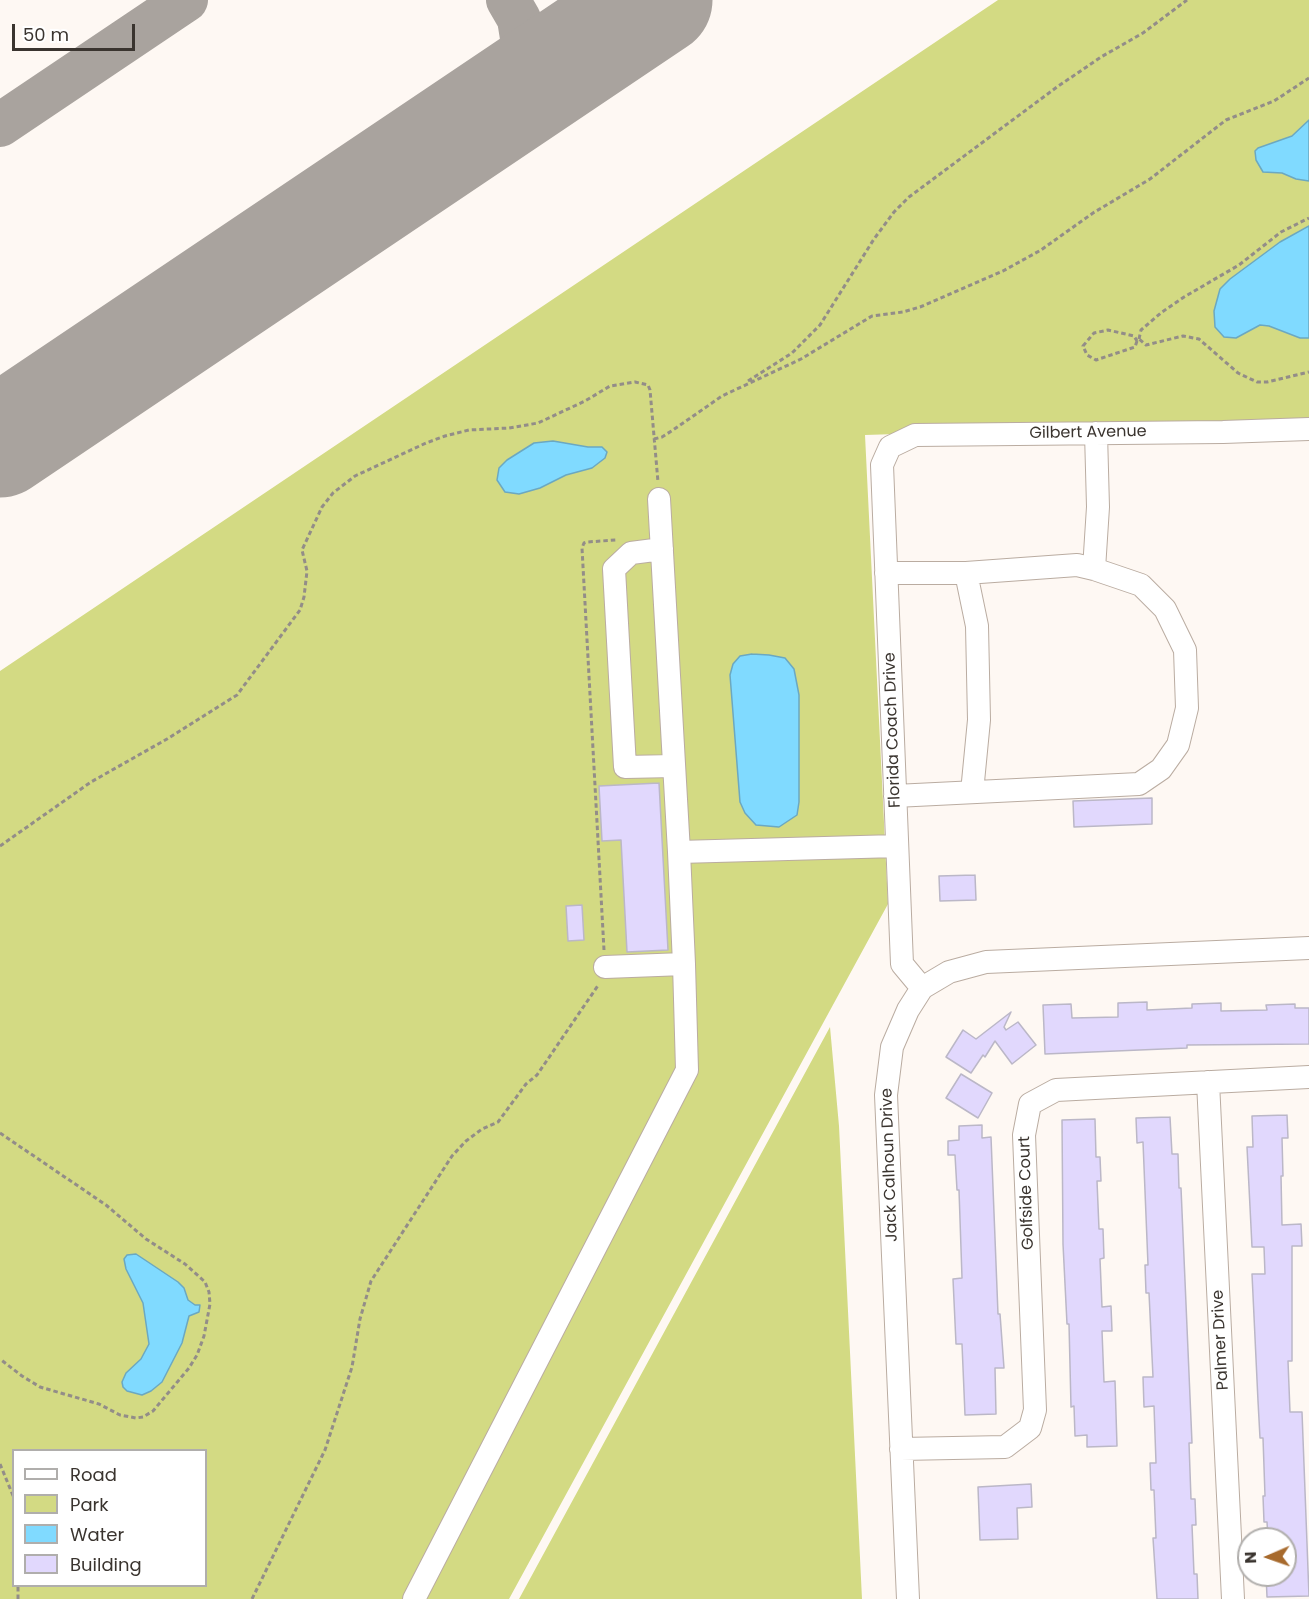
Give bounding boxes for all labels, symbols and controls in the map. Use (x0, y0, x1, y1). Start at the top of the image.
scale bar (15, 12, 138, 50)
text: 50 m (23, 22, 69, 47)
street label: Gilbert Avenue (1029, 422, 1147, 444)
street label: Florida Coach Drive (881, 652, 905, 808)
street label: Jack Calhoun Drive (878, 1088, 902, 1242)
street label: Golfside Court (1015, 1136, 1039, 1250)
street label: Palmer Drive (1209, 1289, 1233, 1391)
legend (12, 1449, 207, 1587)
text: Road (70, 1462, 117, 1487)
text: Park (70, 1492, 109, 1517)
text: Water (70, 1522, 124, 1547)
north arrow (1237, 1527, 1297, 1587)
text: N (1239, 1551, 1262, 1564)
text: Building (70, 1552, 142, 1577)

